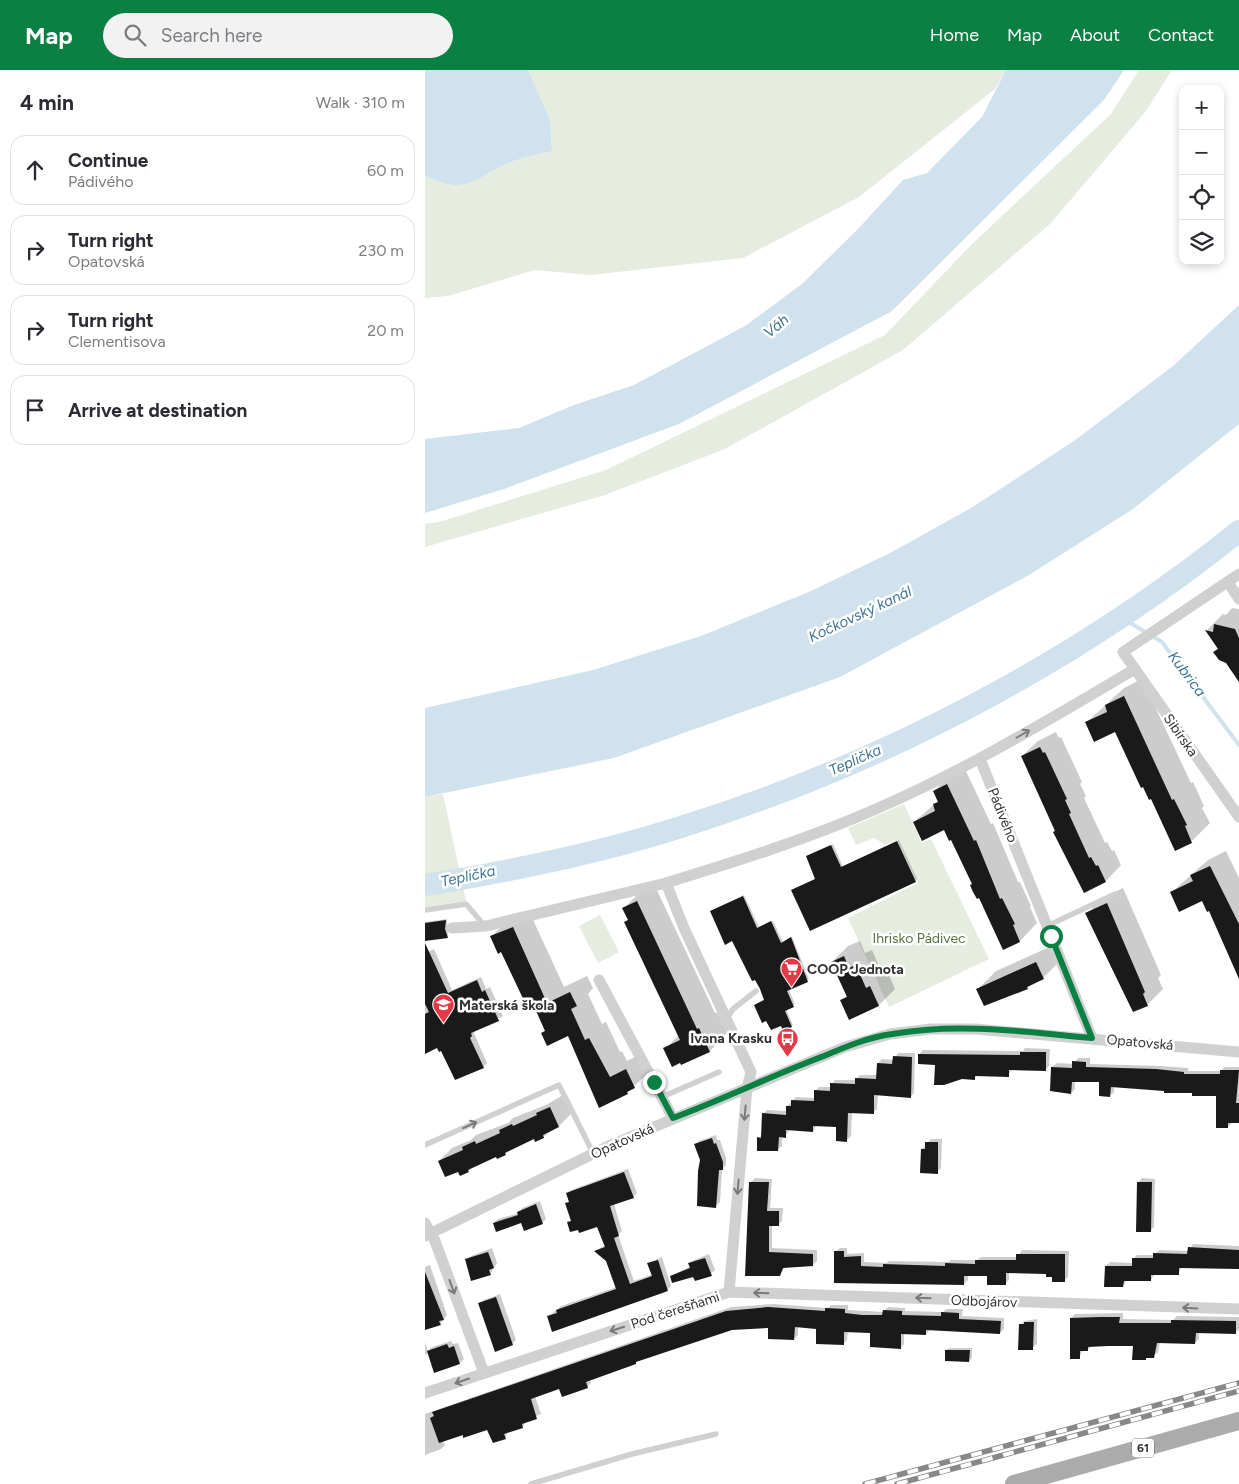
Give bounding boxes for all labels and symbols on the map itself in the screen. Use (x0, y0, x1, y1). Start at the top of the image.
water label: Váh (760, 310, 792, 342)
water label: Kočkovský kanál (806, 582, 915, 646)
water label: Kubrica (1164, 648, 1210, 700)
street label: Sibírska (1160, 711, 1201, 760)
one-way arrow (1015, 729, 1029, 739)
water label: Teplička (826, 740, 884, 779)
street label: Pádivého (984, 785, 1021, 845)
water label: Teplička (439, 861, 497, 891)
route start (1040, 925, 1063, 948)
park label: Ihrisko Pádivec (872, 930, 966, 947)
supermarket icon: COOP Jednota (779, 957, 803, 988)
place label: COOP Jednota (807, 961, 904, 978)
school or university icon: Materská škola (431, 993, 455, 1024)
place label: Materská škola (459, 997, 554, 1014)
bus stop icon: Ivana Krasku (776, 1026, 800, 1057)
place label: Ivana Krasku (690, 1030, 772, 1047)
street label: Opatovská (1106, 1031, 1174, 1054)
route end (643, 1071, 666, 1094)
one-way arrow (740, 1105, 750, 1121)
one-way arrow (462, 1119, 477, 1129)
street label: Opatovská (588, 1120, 656, 1163)
one-way arrow (734, 1179, 743, 1195)
one-way arrow (448, 1279, 457, 1294)
street label: Pod čerešňami (629, 1288, 722, 1333)
one-way arrow (753, 1288, 769, 1297)
street label: Odbojárov (951, 1292, 1018, 1311)
one-way arrow (915, 1294, 931, 1303)
one-way arrow (1183, 1304, 1199, 1313)
one-way arrow (609, 1325, 625, 1334)
one-way arrow (455, 1376, 471, 1386)
road number: 61 (1132, 1439, 1154, 1458)

